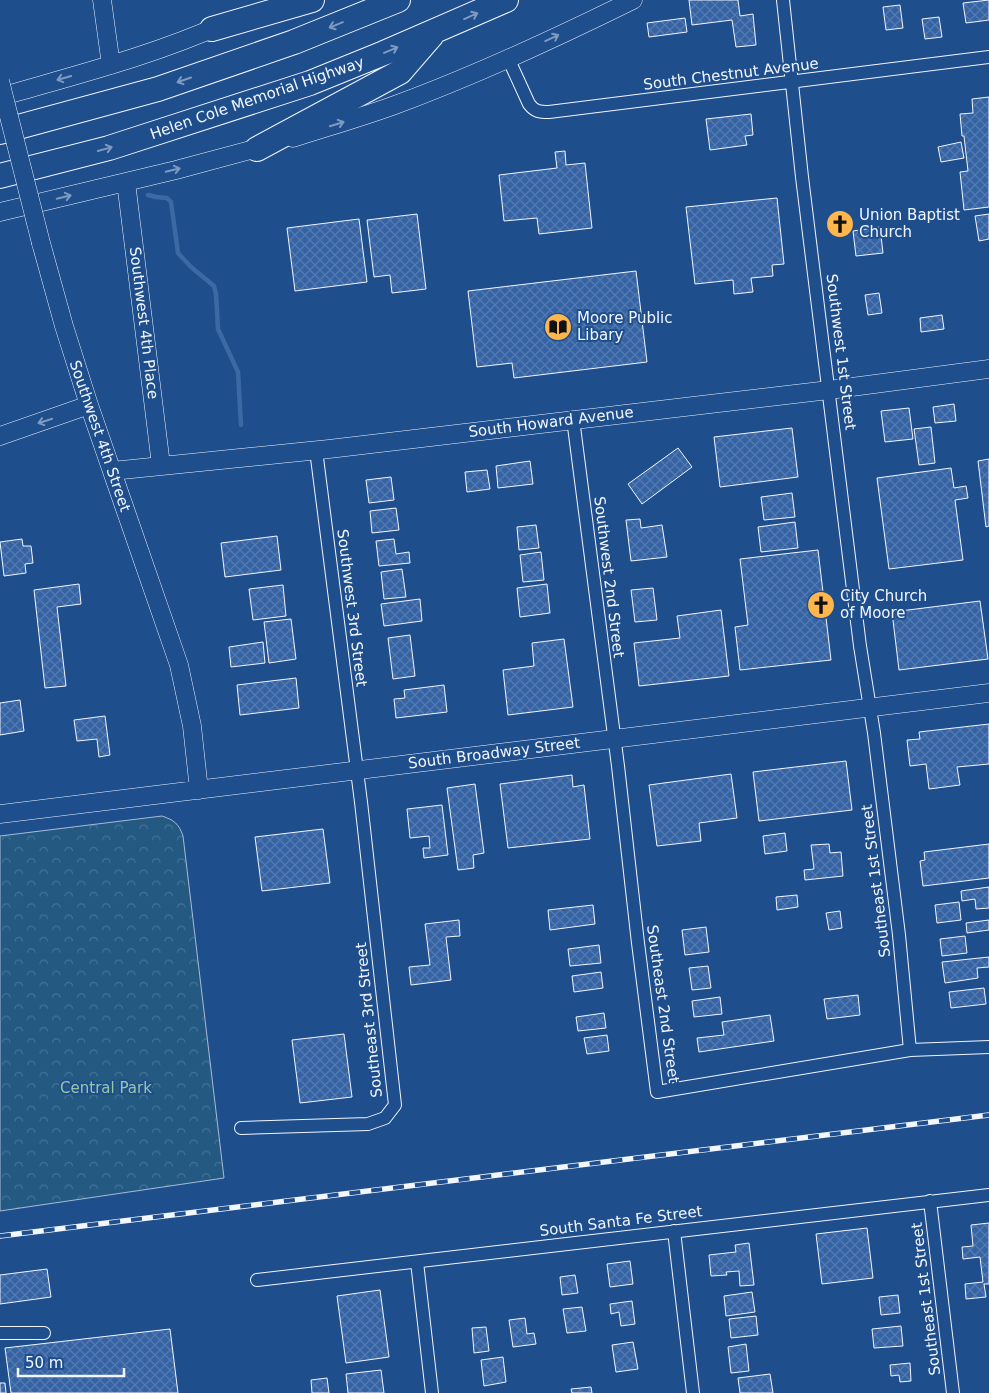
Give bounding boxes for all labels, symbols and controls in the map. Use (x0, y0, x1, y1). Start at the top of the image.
one-way arrow (463, 10, 478, 20)
one-way arrow (329, 21, 344, 30)
one-way arrow (544, 33, 559, 42)
one-way arrow (383, 45, 398, 55)
street label: Helen Cole Memorial Highway (148, 53, 367, 143)
street label: South Chestnut Avenue (642, 54, 820, 94)
one-way arrow (57, 74, 73, 84)
one-way arrow (176, 76, 192, 86)
one-way arrow (329, 119, 344, 128)
one-way arrow (97, 144, 113, 153)
one-way arrow (164, 165, 180, 174)
one-way arrow (56, 192, 72, 201)
place label: Union Baptist Church (859, 206, 960, 241)
church icon: Union Baptist Church (825, 209, 855, 239)
street label: Southwest 4th Place (126, 246, 162, 400)
street label: Southwest 1st Street (822, 273, 860, 431)
place label: Moore Public Libary (577, 309, 673, 344)
library icon: Moore Public Libary (543, 312, 573, 342)
street label: Southwest 4th Street (66, 358, 134, 514)
street label: South Howard Avenue (467, 403, 635, 441)
one-way arrow (37, 417, 53, 427)
street label: Southwest 2nd Street (590, 495, 628, 659)
street label: Southwest 3rd Street (333, 528, 371, 688)
place label: City Church of Moore (840, 587, 927, 622)
church icon: City Church of Moore (806, 590, 836, 620)
street label: South Broadway Street (407, 734, 581, 772)
street label: Southeast 1st Street (858, 803, 894, 959)
street label: Southeast 2nd Street (643, 924, 683, 1084)
street label: Southeast 3rd Street (352, 941, 386, 1098)
park label: Central Park (60, 1079, 152, 1097)
street label: South Santa Fe Street (539, 1202, 704, 1240)
street label: Southeast 1st Street (908, 1221, 944, 1377)
scale bar (18, 1346, 124, 1378)
text: 50 m (25, 1354, 63, 1372)

